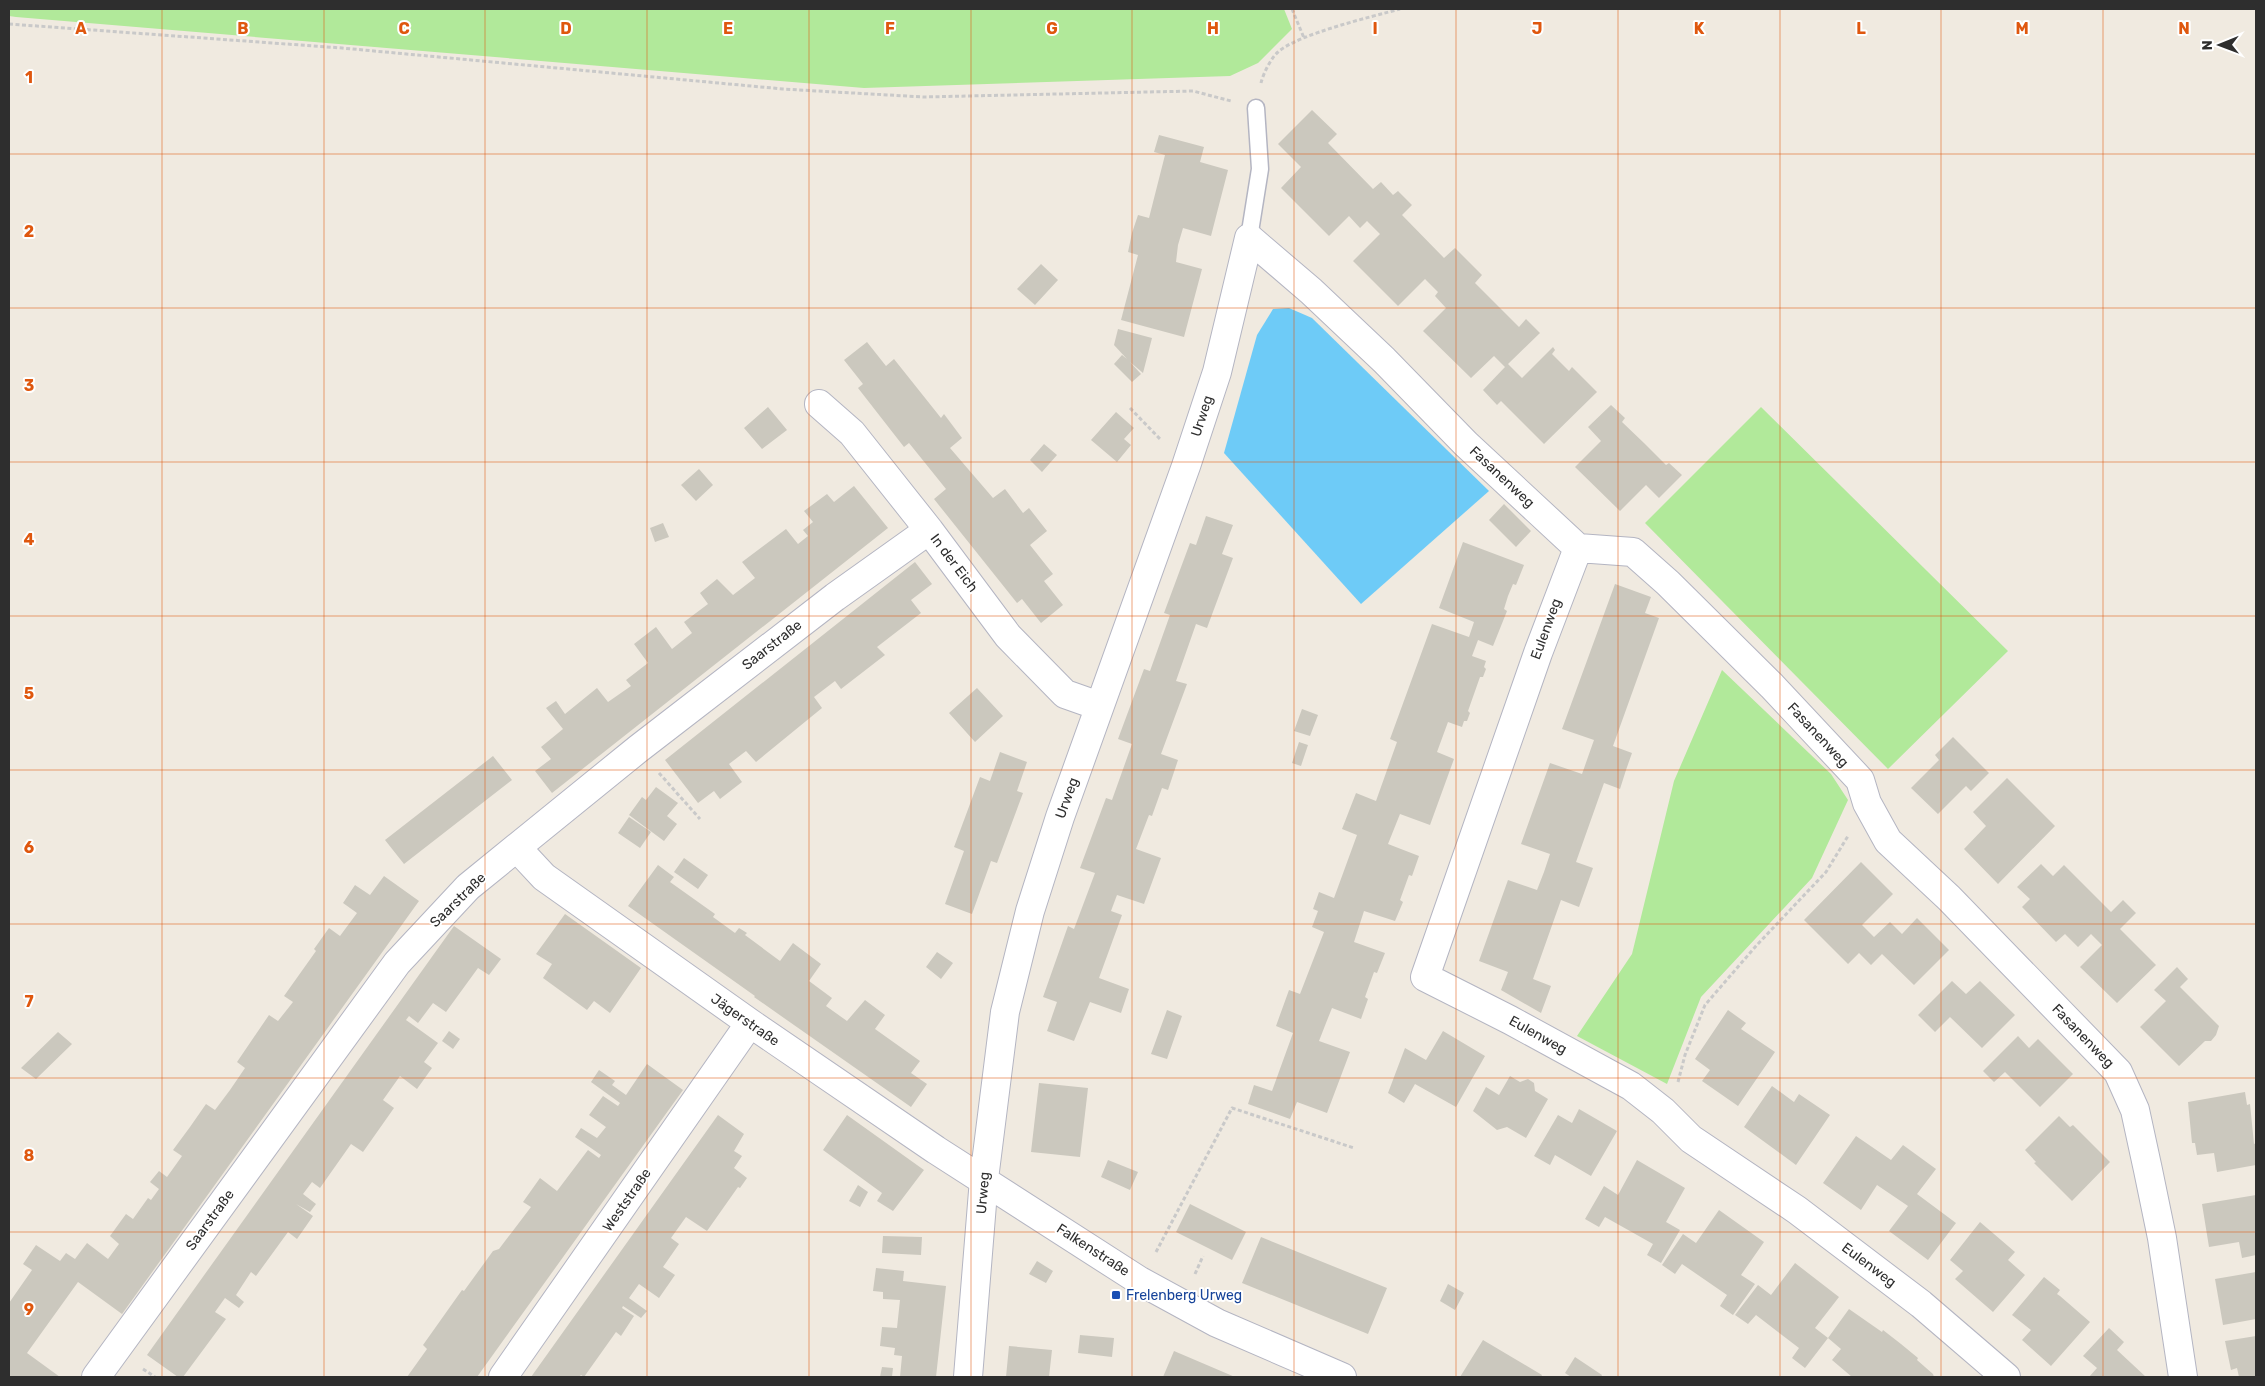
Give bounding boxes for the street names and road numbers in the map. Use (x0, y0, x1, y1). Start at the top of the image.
street label: Urweg (1187, 393, 1217, 439)
street label: Fasanenweg (1466, 443, 1538, 511)
street label: In der Eich (927, 531, 981, 595)
street label: Eulenweg (1527, 596, 1565, 662)
street label: Saarstraße (739, 616, 805, 674)
street label: Fasanenweg (1784, 699, 1852, 771)
street label: Urweg (1052, 775, 1082, 821)
street label: Saarstraße (427, 869, 490, 931)
street label: Jägerstraße (707, 990, 783, 1050)
street label: Fasanenweg (2048, 1000, 2118, 1072)
street label: Eulenweg (1506, 1012, 1570, 1058)
street label: Weststraße (599, 1165, 655, 1235)
street label: Urweg (973, 1171, 993, 1215)
street label: Saarstraße (182, 1186, 238, 1254)
street label: Falkenstraße (1053, 1220, 1133, 1280)
street label: Eulenweg (1838, 1239, 1900, 1291)

